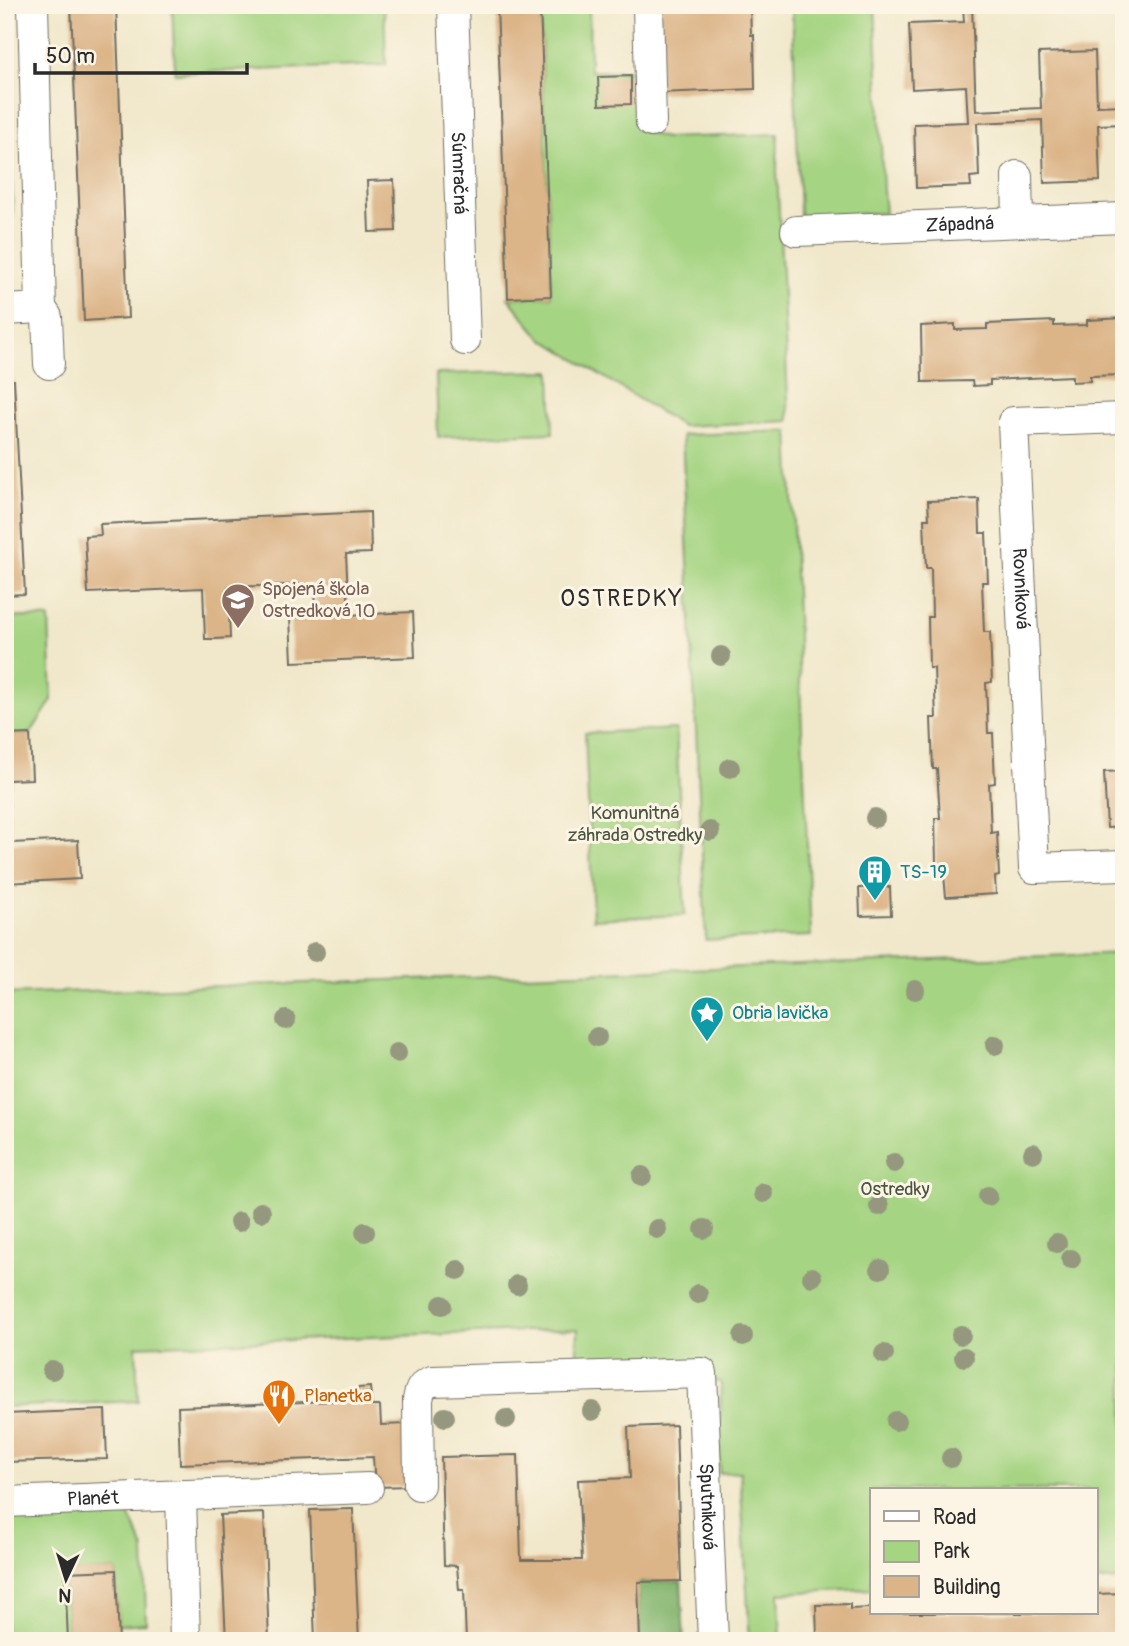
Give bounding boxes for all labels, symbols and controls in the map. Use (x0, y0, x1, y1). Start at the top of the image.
scale bar (35, 32, 247, 76)
text: 50 m (46, 43, 95, 70)
street label: Súmračná (446, 131, 472, 215)
street label: Západná (925, 211, 995, 238)
street label: Rovníková (1007, 547, 1035, 630)
place label: Spojená škola Ostredková 10 (262, 577, 375, 623)
school or university icon: Spojená škola Ostredková 10 (219, 581, 257, 630)
district label: OSTREDKY (560, 584, 684, 613)
park label: Komunitná záhrada Ostredky (568, 801, 702, 847)
building icon: TS-19 (856, 853, 894, 902)
place label: TS-19 (900, 860, 947, 884)
place icon: Obria lavička (688, 994, 726, 1043)
place label: Obria lavička (732, 1001, 829, 1025)
park label: Ostredky (860, 1177, 930, 1201)
restaurant icon: Planetka (260, 1377, 298, 1426)
place label: Planetka (304, 1384, 372, 1408)
street label: Sputniková (694, 1463, 721, 1551)
street label: Planét (67, 1486, 120, 1512)
legend (870, 1488, 1098, 1614)
text: Road (933, 1504, 977, 1531)
text: Park (933, 1538, 970, 1565)
north arrow (32, 1544, 102, 1614)
text: Building (933, 1574, 1000, 1601)
text: N (57, 1583, 72, 1607)

